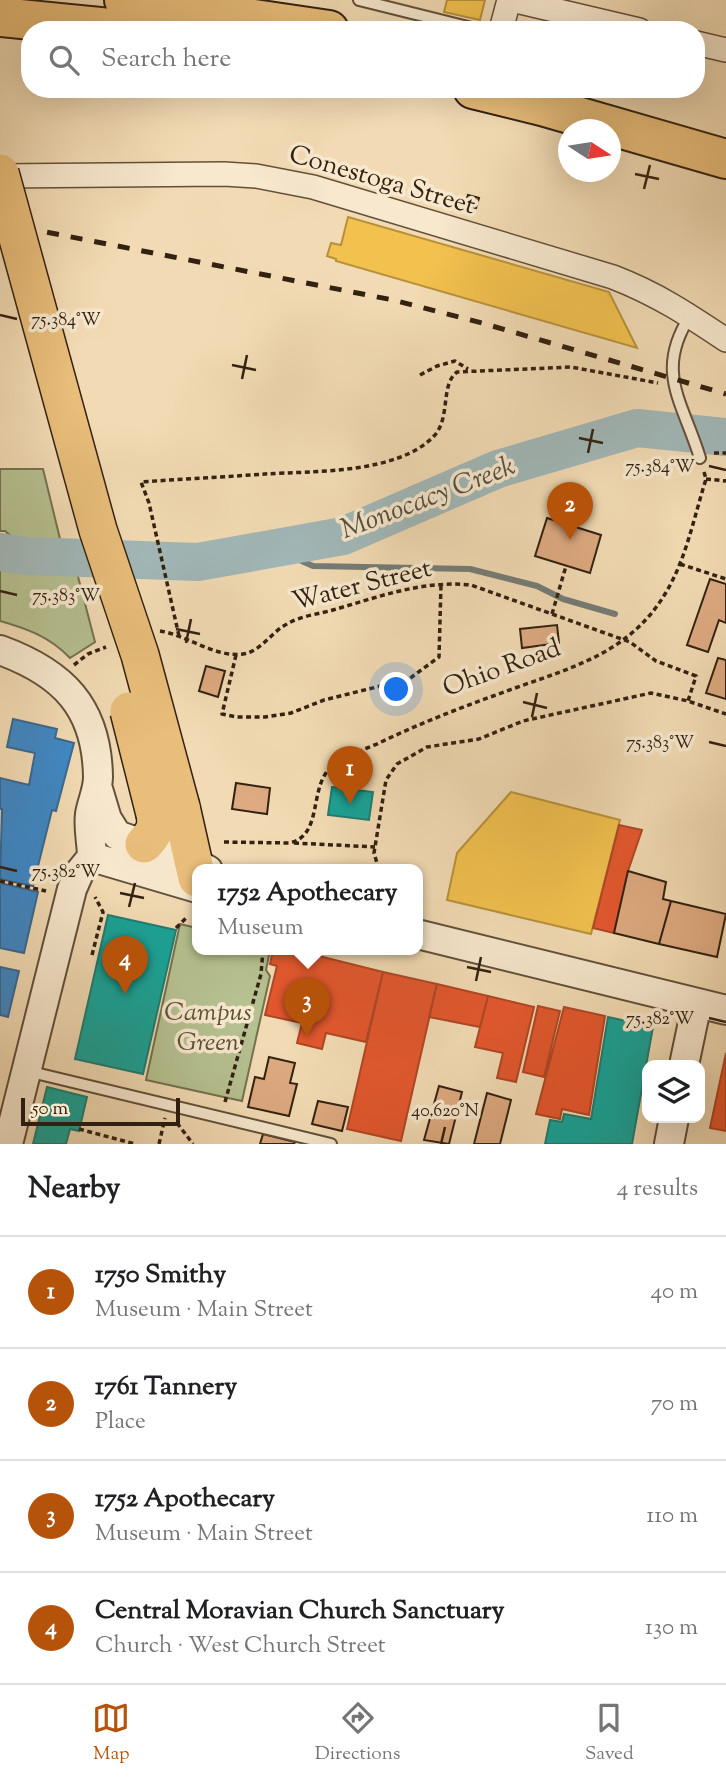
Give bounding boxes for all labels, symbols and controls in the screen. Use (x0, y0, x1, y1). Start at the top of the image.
search box (21, 21, 705, 98)
icon: search (45, 41, 83, 79)
text: Search here (101, 41, 231, 78)
north arrow (558, 119, 621, 182)
street label: Conestoga Street (284, 137, 480, 225)
text: 75.384°W (31, 308, 101, 334)
water label: Monocacy Creek (335, 447, 522, 551)
text: 75.384°W (625, 455, 695, 481)
pin: 2 (547, 482, 593, 540)
street label: Water Street (288, 551, 436, 621)
text: 75.383°W (32, 584, 100, 610)
street label: Ohio Road (438, 630, 566, 707)
your location (379, 672, 413, 706)
text: 75.383°W (626, 731, 694, 757)
pin: 1 (327, 746, 373, 804)
text: 75.382°W (32, 860, 100, 886)
popup (192, 864, 423, 955)
text: 1752 Apothecary (218, 875, 397, 912)
text: Museum (218, 912, 304, 945)
pin: 4 (102, 936, 148, 994)
pin: 3 (284, 978, 330, 1036)
park label: Campus Green (164, 995, 252, 1062)
text: 75.382°W (626, 1007, 694, 1033)
map controls (642, 1060, 705, 1123)
button: layers (642, 1060, 705, 1123)
scale bar (21, 1095, 180, 1127)
text: 50 m (32, 1096, 68, 1123)
text: 40.620°N (411, 1099, 479, 1125)
text: Nearby (28, 1168, 120, 1211)
text: 4 results (617, 1173, 698, 1206)
text: 1750 Smithy (95, 1257, 226, 1294)
text: 1 (47, 1276, 55, 1309)
text: 40 m (651, 1276, 698, 1309)
text: Museum · Main Street (95, 1294, 313, 1327)
text: 1761 Tannery (95, 1369, 237, 1406)
text: 2 (46, 1388, 56, 1421)
text: 70 m (651, 1388, 698, 1421)
text: Place (95, 1406, 146, 1439)
text: 1752 Apothecary (95, 1481, 275, 1518)
text: 3 (46, 1500, 56, 1533)
text: 110 m (647, 1500, 698, 1533)
text: Museum · Main Street (95, 1518, 313, 1551)
text: Central Moravian Church Sanctuary (95, 1593, 504, 1630)
text: 4 (45, 1612, 57, 1645)
text: 130 m (645, 1612, 698, 1645)
text: Church · West Church Street (95, 1630, 386, 1663)
tab: Map (92, 1699, 130, 1768)
tab: Directions (315, 1699, 400, 1768)
tab: Saved (585, 1699, 634, 1768)

